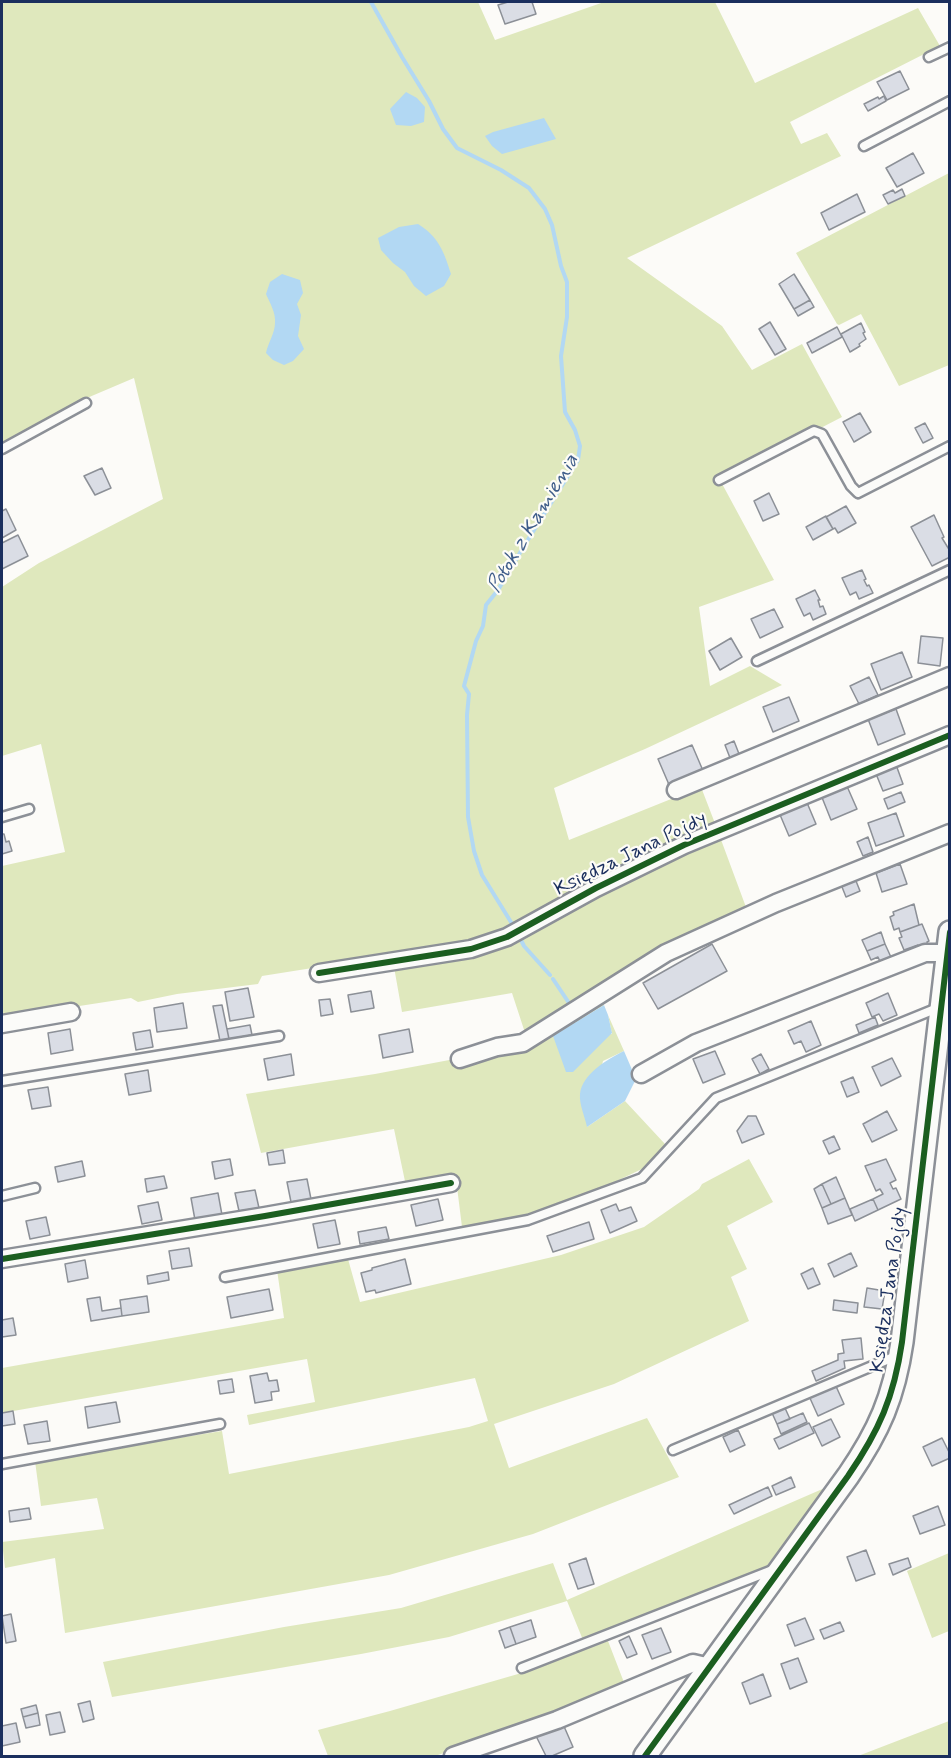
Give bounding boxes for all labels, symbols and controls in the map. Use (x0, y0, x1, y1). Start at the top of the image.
water label: Potok z Kamienia (483, 450, 585, 598)
street label: Księdza Jana Pojdy (551, 808, 711, 902)
street label: Księdza Jana Pojdy (867, 1206, 913, 1374)

